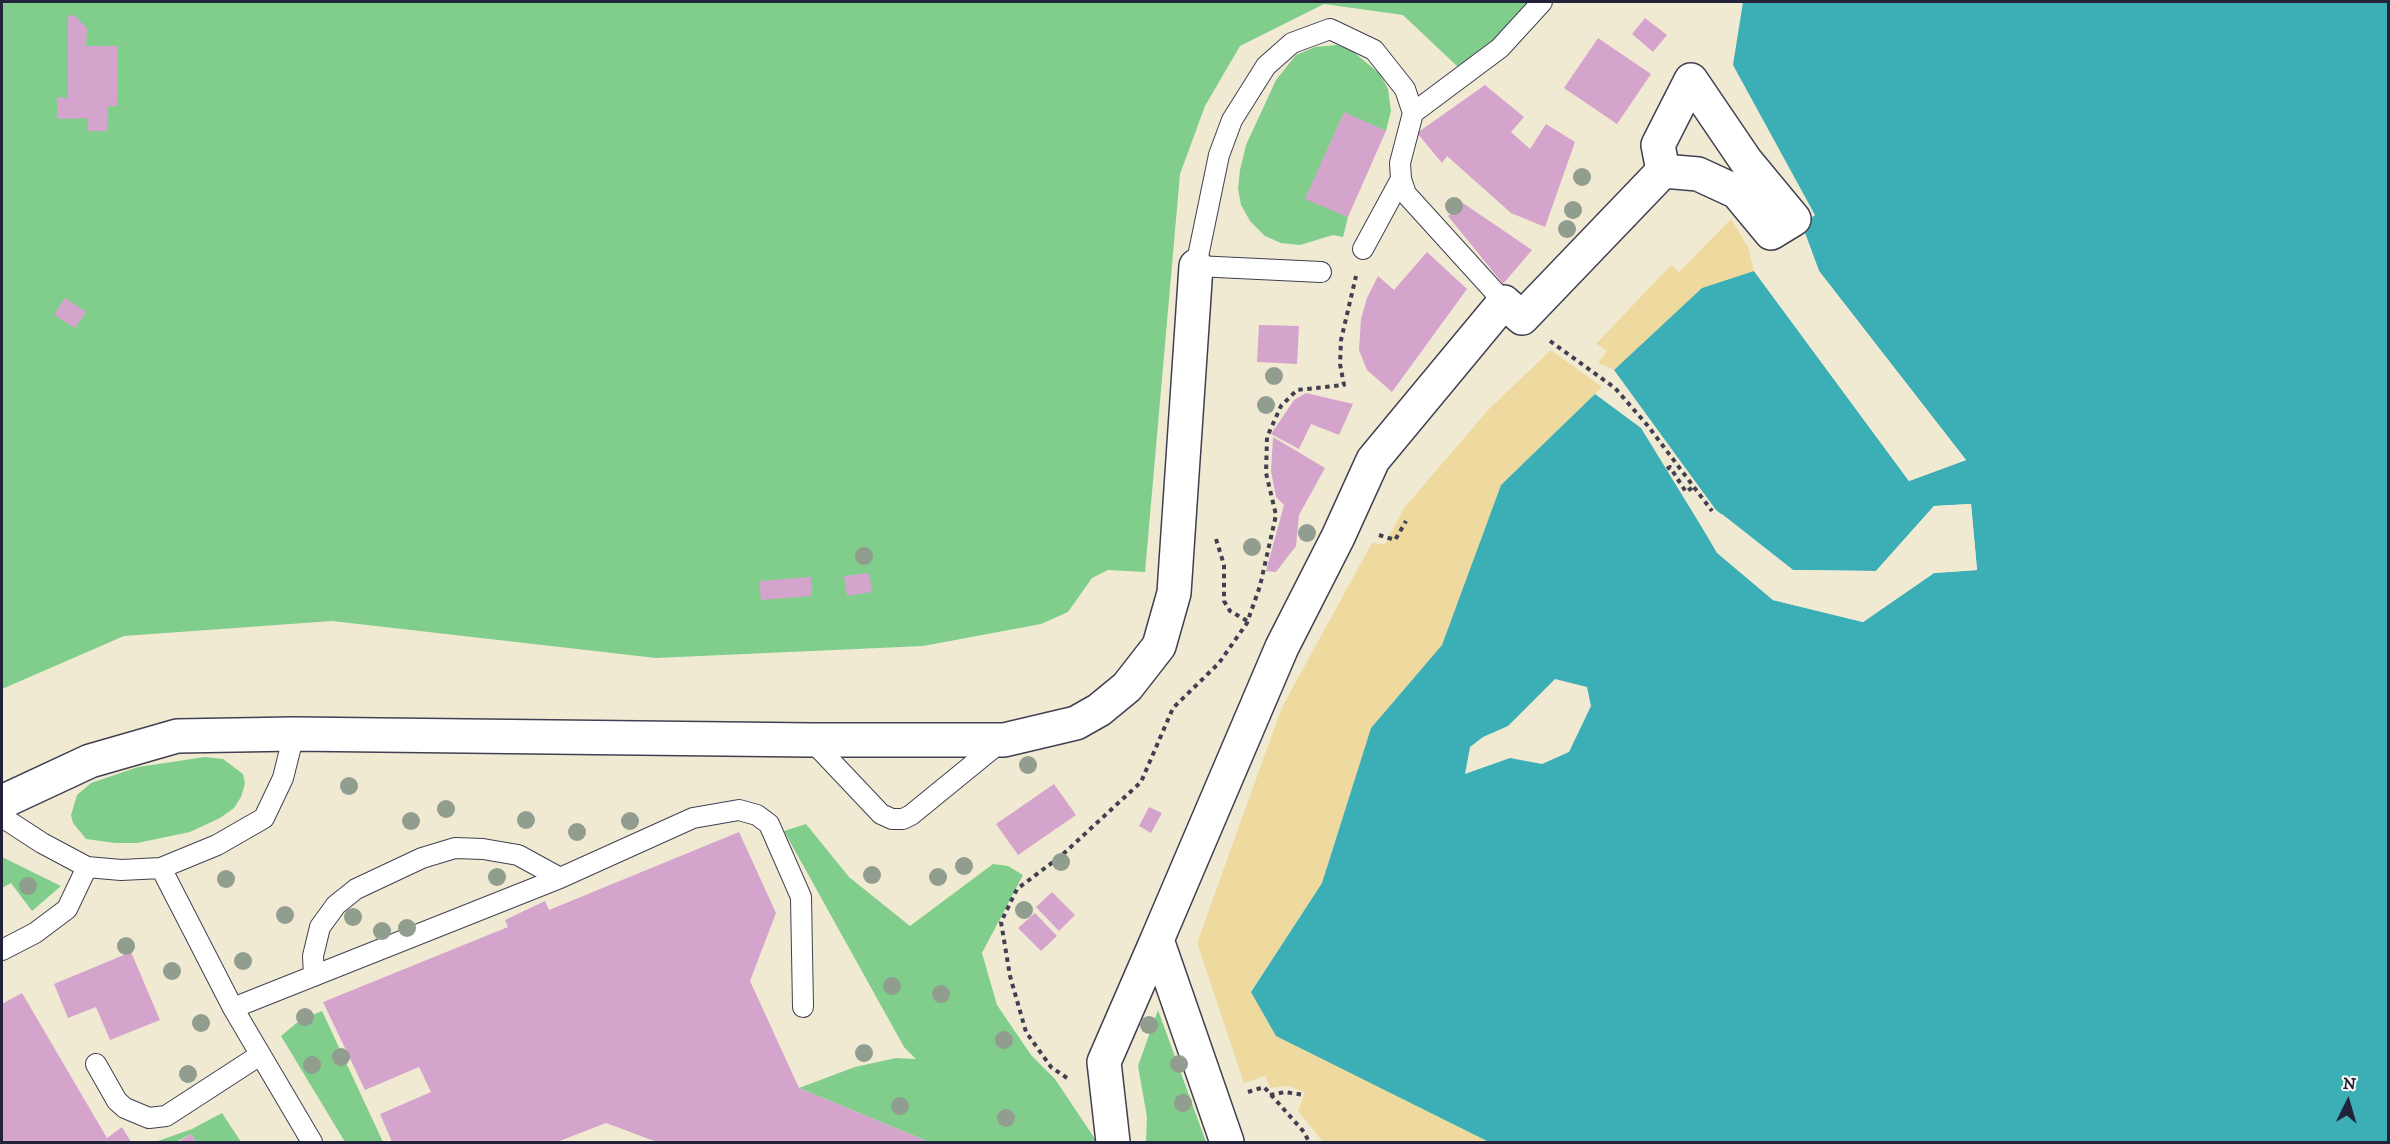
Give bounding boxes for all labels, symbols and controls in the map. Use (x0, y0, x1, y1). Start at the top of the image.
north arrow (2318, 1072, 2378, 1132)
text: N (2342, 1074, 2357, 1095)

